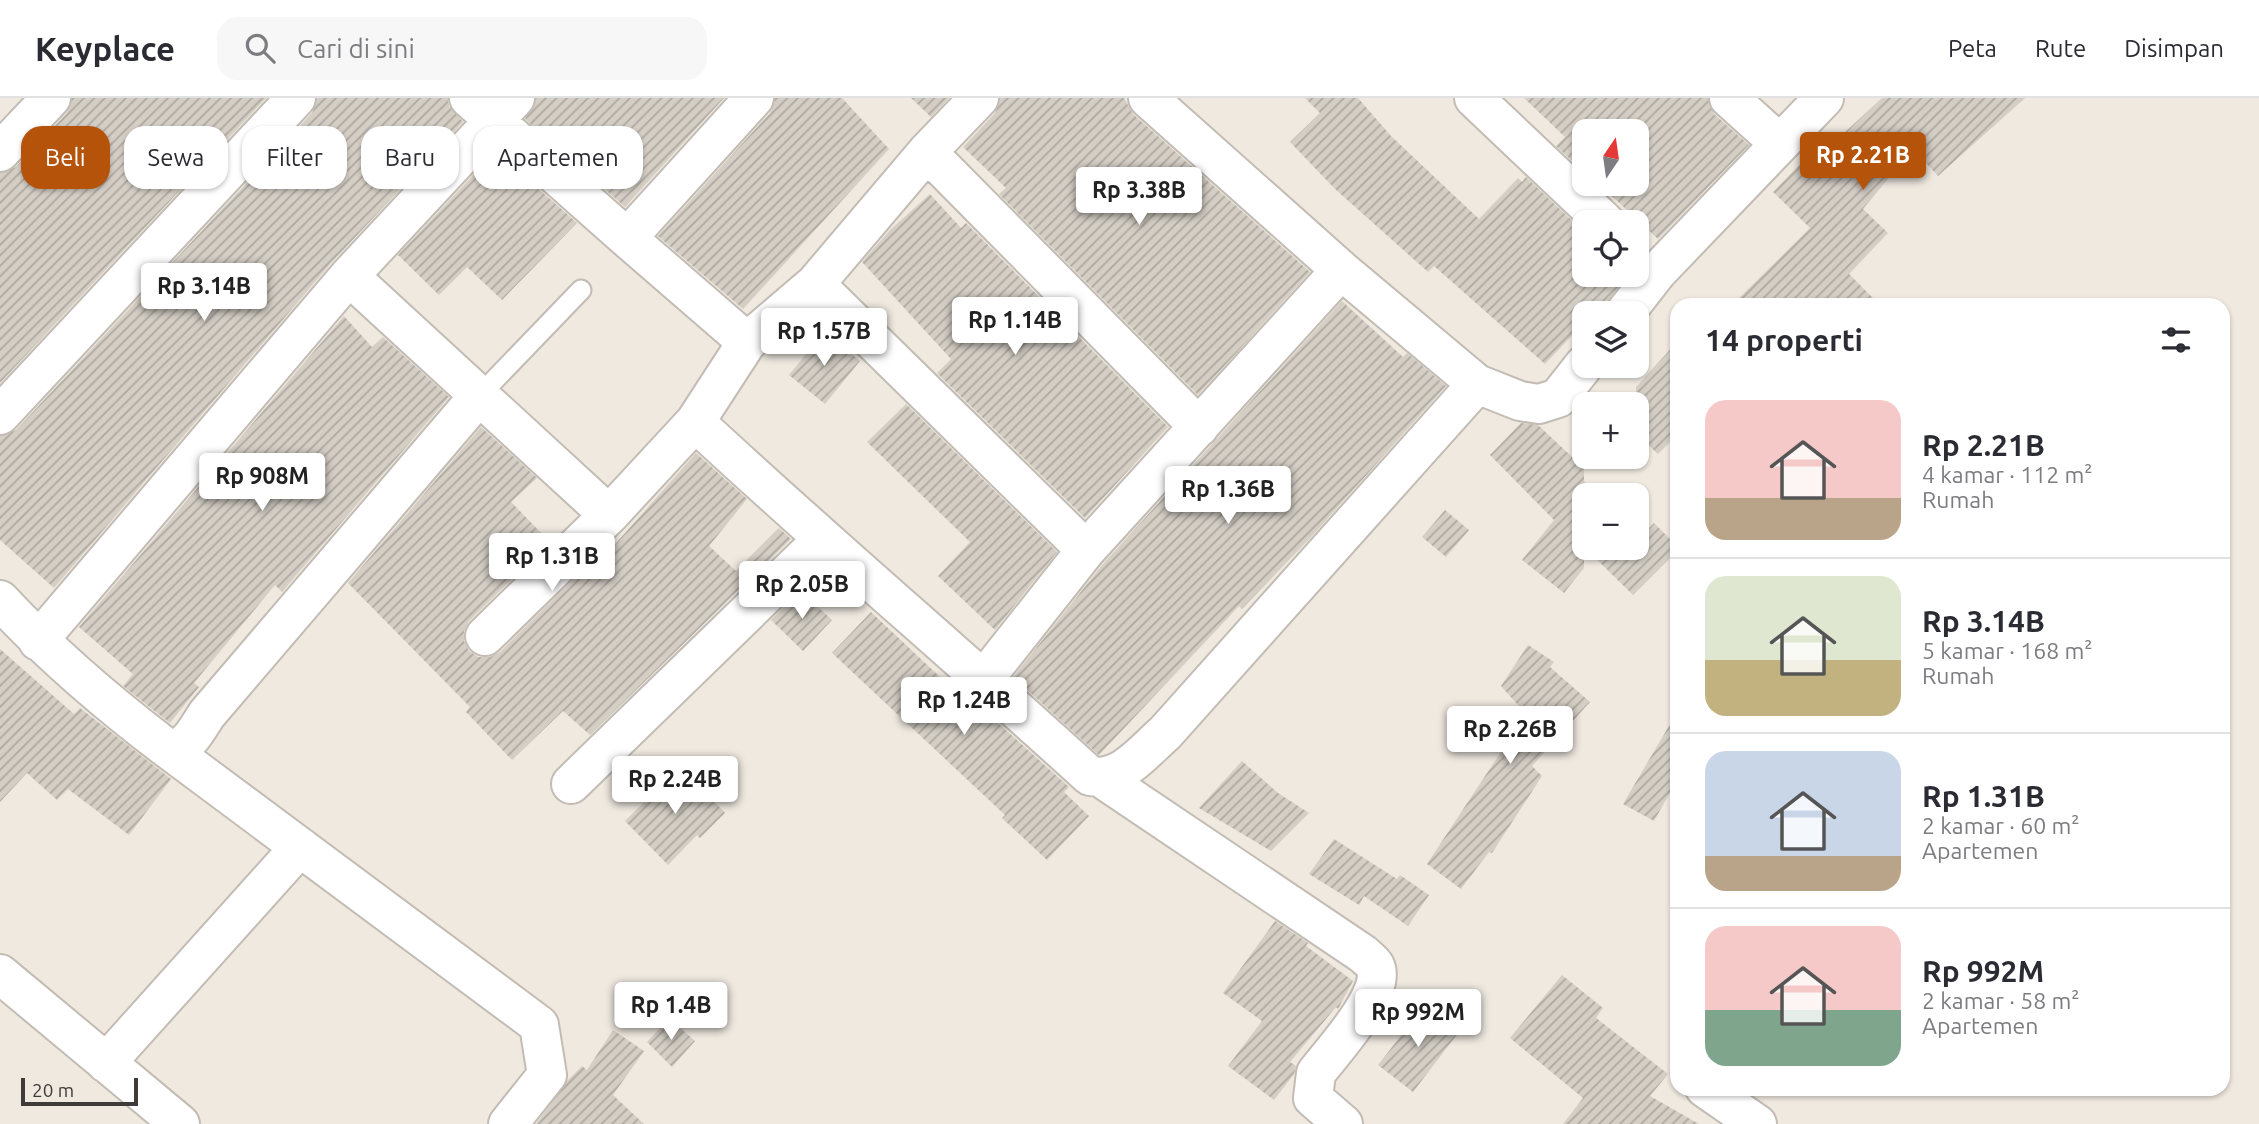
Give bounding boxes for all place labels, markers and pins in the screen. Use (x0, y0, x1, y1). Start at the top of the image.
pin: Rp 2.21B (1791, 132, 1935, 192)
pin: Rp 3.38B (1067, 167, 1211, 227)
pin: Rp 3.14B (132, 264, 276, 323)
pin: Rp 1.14B (943, 298, 1087, 357)
pin: Rp 1.57B (752, 308, 896, 368)
pin: Rp 908M (197, 454, 327, 513)
pin: Rp 1.36B (1156, 466, 1300, 526)
pin: Rp 1.31B (480, 533, 624, 593)
pin: Rp 2.05B (730, 561, 874, 621)
pin: Rp 1.24B (892, 678, 1036, 737)
pin: Rp 2.26B (1438, 706, 1582, 766)
pin: Rp 2.24B (603, 756, 747, 816)
pin: Rp 1.4B (606, 982, 736, 1042)
pin: Rp 992M (1353, 990, 1483, 1049)

